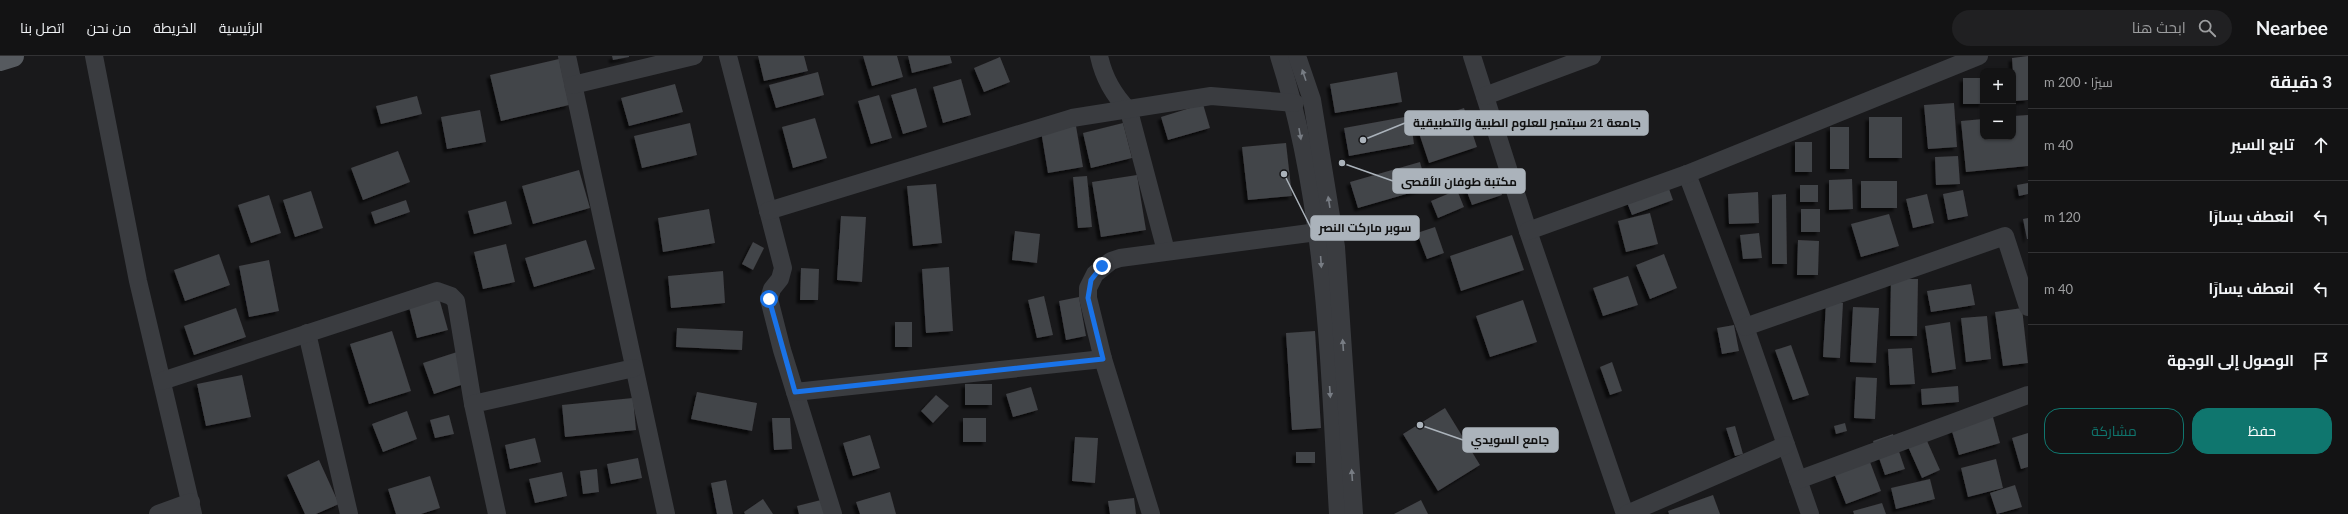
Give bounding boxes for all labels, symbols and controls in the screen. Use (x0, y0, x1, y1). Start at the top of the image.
search box (1952, 10, 2232, 46)
text: Nearbee (2256, 16, 2328, 39)
icon: search (2196, 17, 2218, 39)
text: ابحث هنا (2132, 18, 2186, 36)
text: اتصل بنا (20, 19, 65, 36)
text: من نحن (87, 19, 131, 36)
text: الخريطة (153, 19, 197, 36)
text: الرئيسية (219, 19, 263, 36)
map controls (1980, 68, 2016, 140)
button: + (1980, 68, 2016, 104)
one-way arrow (1301, 69, 1307, 81)
text: 3 دقيقة (2270, 71, 2332, 92)
text: سيرًا · 200 m (2044, 74, 2113, 90)
button: − (1980, 104, 2016, 140)
callout: جامعة 21 سبتمبر للعلوم الطبية والتطبيقية (1405, 111, 1648, 135)
text: جامعة 21 سبتمبر للعلوم الطبية والتطبيقية (1413, 115, 1641, 131)
one-way arrow (1297, 128, 1303, 140)
icon: ahead (2310, 134, 2332, 156)
text: تابع السير (2231, 135, 2294, 153)
text: 40 m (2044, 137, 2073, 153)
callout: مكتبة طوفان الأقصى (1393, 169, 1525, 193)
text: مكتبة طوفان الأقصى (1401, 174, 1517, 190)
one-way arrow (1326, 196, 1332, 208)
icon: left (2310, 206, 2332, 228)
text: انعطف يسارًا (2209, 207, 2294, 225)
text: 120 m (2044, 209, 2081, 225)
callout: سوبر ماركت النصر (1311, 216, 1419, 240)
text: سوبر ماركت النصر (1318, 220, 1411, 236)
one-way arrow (1317, 256, 1324, 268)
route end (1093, 257, 1111, 275)
icon: left (2310, 278, 2332, 300)
text: انعطف يسارًا (2209, 279, 2294, 297)
text: 40 m (2044, 281, 2073, 297)
route start (760, 290, 778, 308)
one-way arrow (1340, 339, 1346, 351)
icon: arrive (2310, 350, 2332, 372)
text: الوصول إلى الوجهة (2167, 351, 2294, 369)
one-way arrow (1327, 386, 1333, 398)
button: مشاركة (2044, 408, 2184, 454)
button: حفظ (2192, 408, 2332, 454)
callout: جامع السويدي (1463, 428, 1558, 452)
text: جامع السويدي (1471, 432, 1549, 450)
one-way arrow (1349, 468, 1355, 481)

